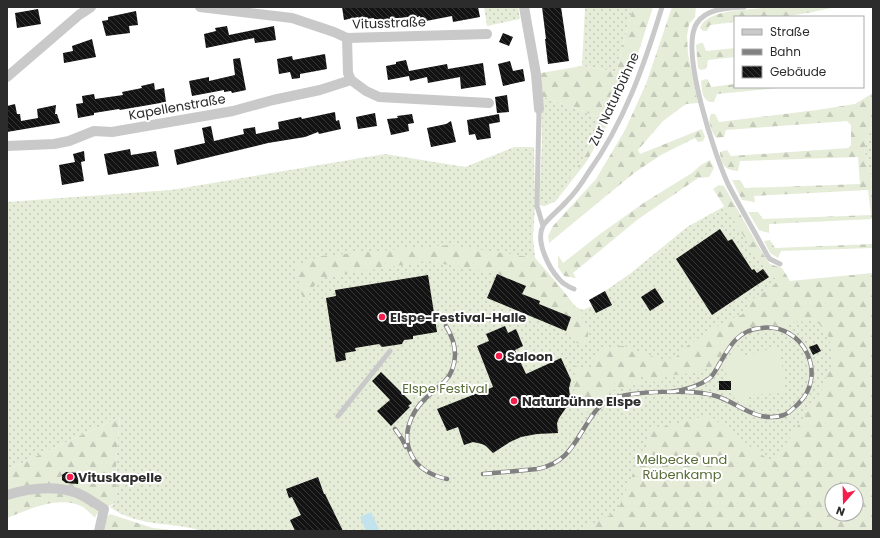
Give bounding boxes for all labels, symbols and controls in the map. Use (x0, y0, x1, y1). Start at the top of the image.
street label: Vitusstraße (352, 12, 426, 34)
legend (734, 16, 864, 88)
text: Straße (770, 23, 810, 40)
text: Bahn (770, 43, 801, 60)
street label: Zur Naturbühne (584, 49, 644, 149)
text: Gebäude (770, 63, 826, 80)
street label: Kapellenstraße (127, 89, 227, 125)
place label: Elspe-Festival-Halle (390, 308, 526, 327)
marker: Elspe-Festival-Halle (377, 312, 387, 322)
place label: Saloon (507, 347, 553, 366)
marker: Saloon (494, 351, 504, 361)
park label: Elspe Festival (402, 379, 488, 398)
place label: Naturbühne Elspe (522, 392, 641, 411)
marker: Naturbühne Elspe (509, 396, 519, 406)
park label: Melbecke und Rübenkamp (637, 450, 727, 484)
place label: Vituskapelle (78, 468, 162, 487)
marker: Vituskapelle (65, 472, 75, 482)
north arrow (824, 482, 864, 522)
text: N (834, 502, 847, 520)

